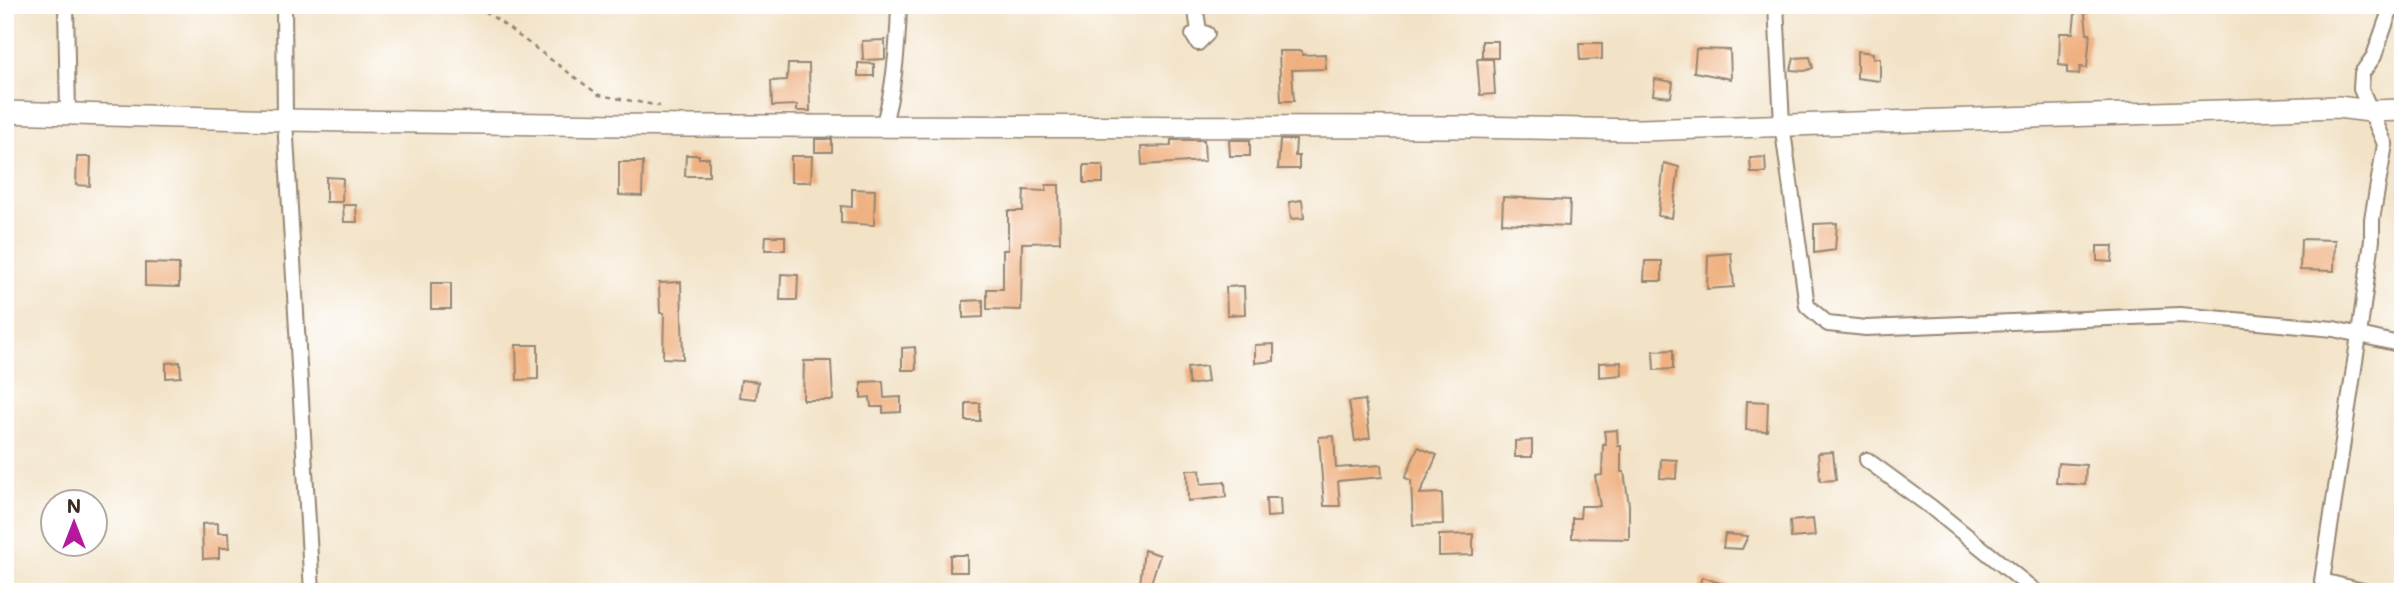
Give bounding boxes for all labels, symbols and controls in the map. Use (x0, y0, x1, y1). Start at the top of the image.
north arrow (38, 489, 108, 558)
text: N (67, 493, 81, 518)

